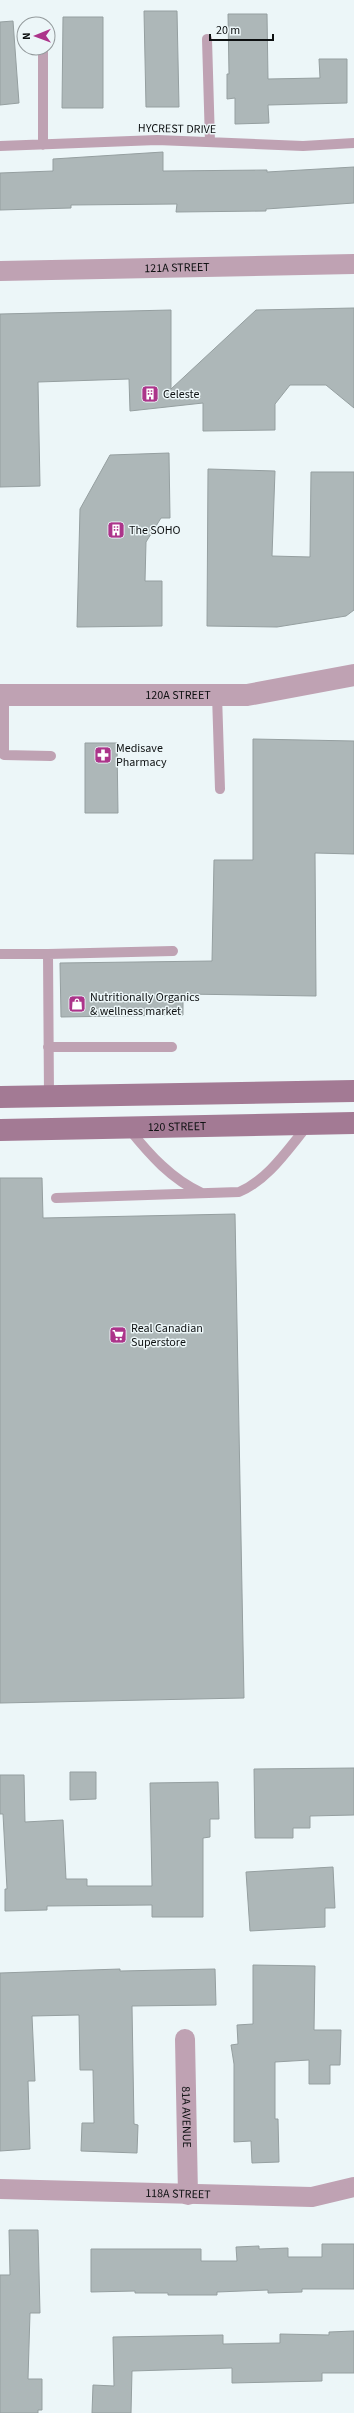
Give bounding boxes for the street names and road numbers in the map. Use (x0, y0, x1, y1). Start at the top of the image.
street label: HYCREST DRIVE (138, 120, 216, 138)
street label: 121A STREET (144, 258, 210, 277)
street label: 120A STREET (145, 687, 211, 704)
street label: 120 STREET (147, 1117, 207, 1136)
street label: 81A AVENUE (177, 2086, 196, 2148)
street label: 118A STREET (145, 2184, 211, 2203)

